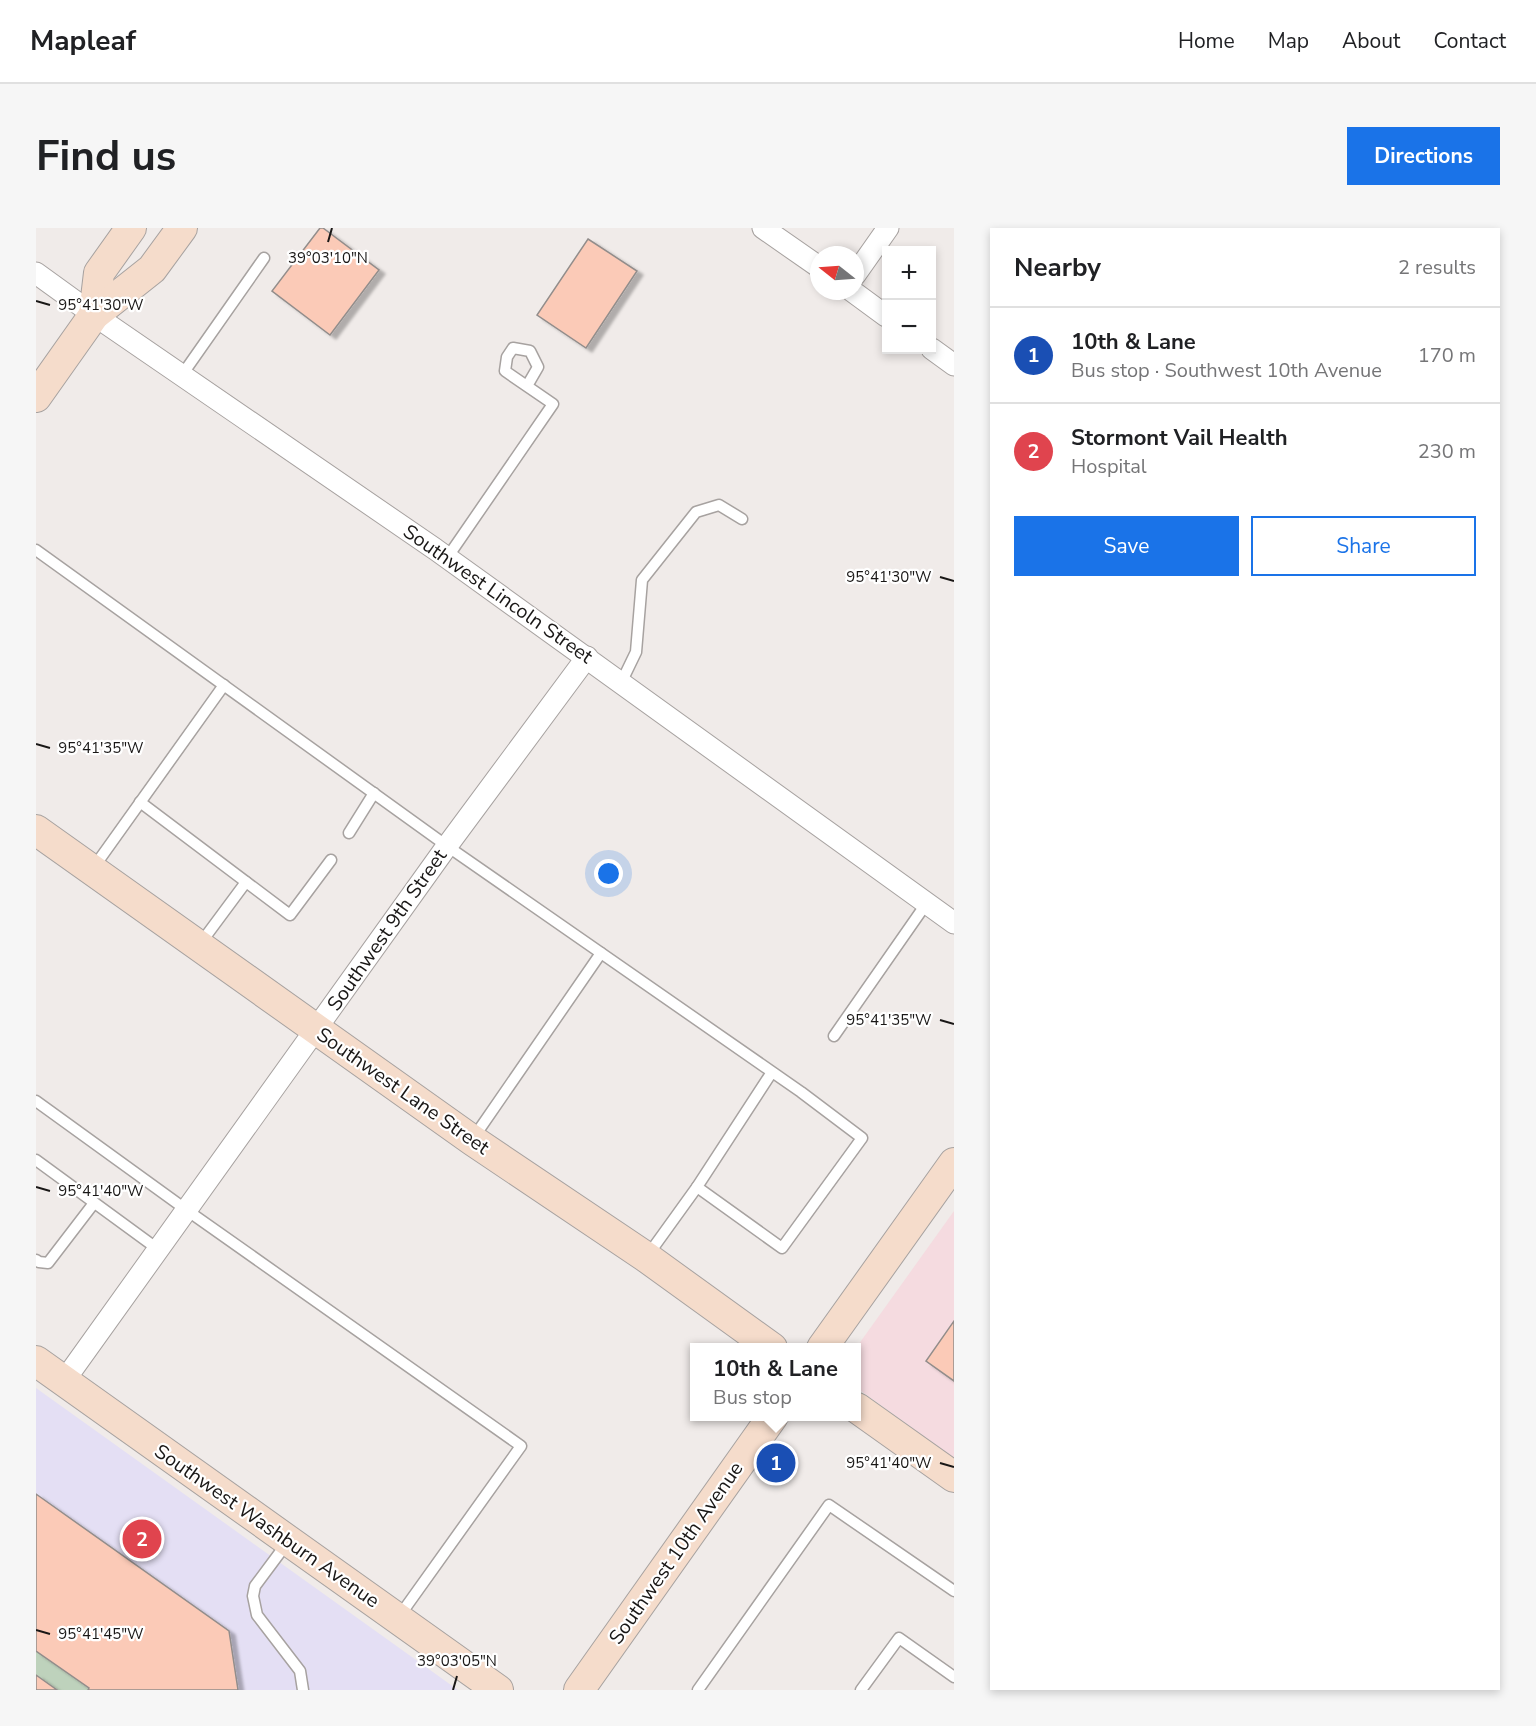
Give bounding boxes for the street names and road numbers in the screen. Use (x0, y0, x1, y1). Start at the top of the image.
street label: Southwest Lincoln Street (398, 518, 599, 670)
street label: Southwest 9th Street (321, 843, 454, 1016)
street label: Southwest Lane Street (311, 1021, 496, 1161)
street label: Southwest Washburn Avenue (149, 1438, 385, 1614)
street label: Southwest 10th Avenue (603, 1456, 749, 1650)

